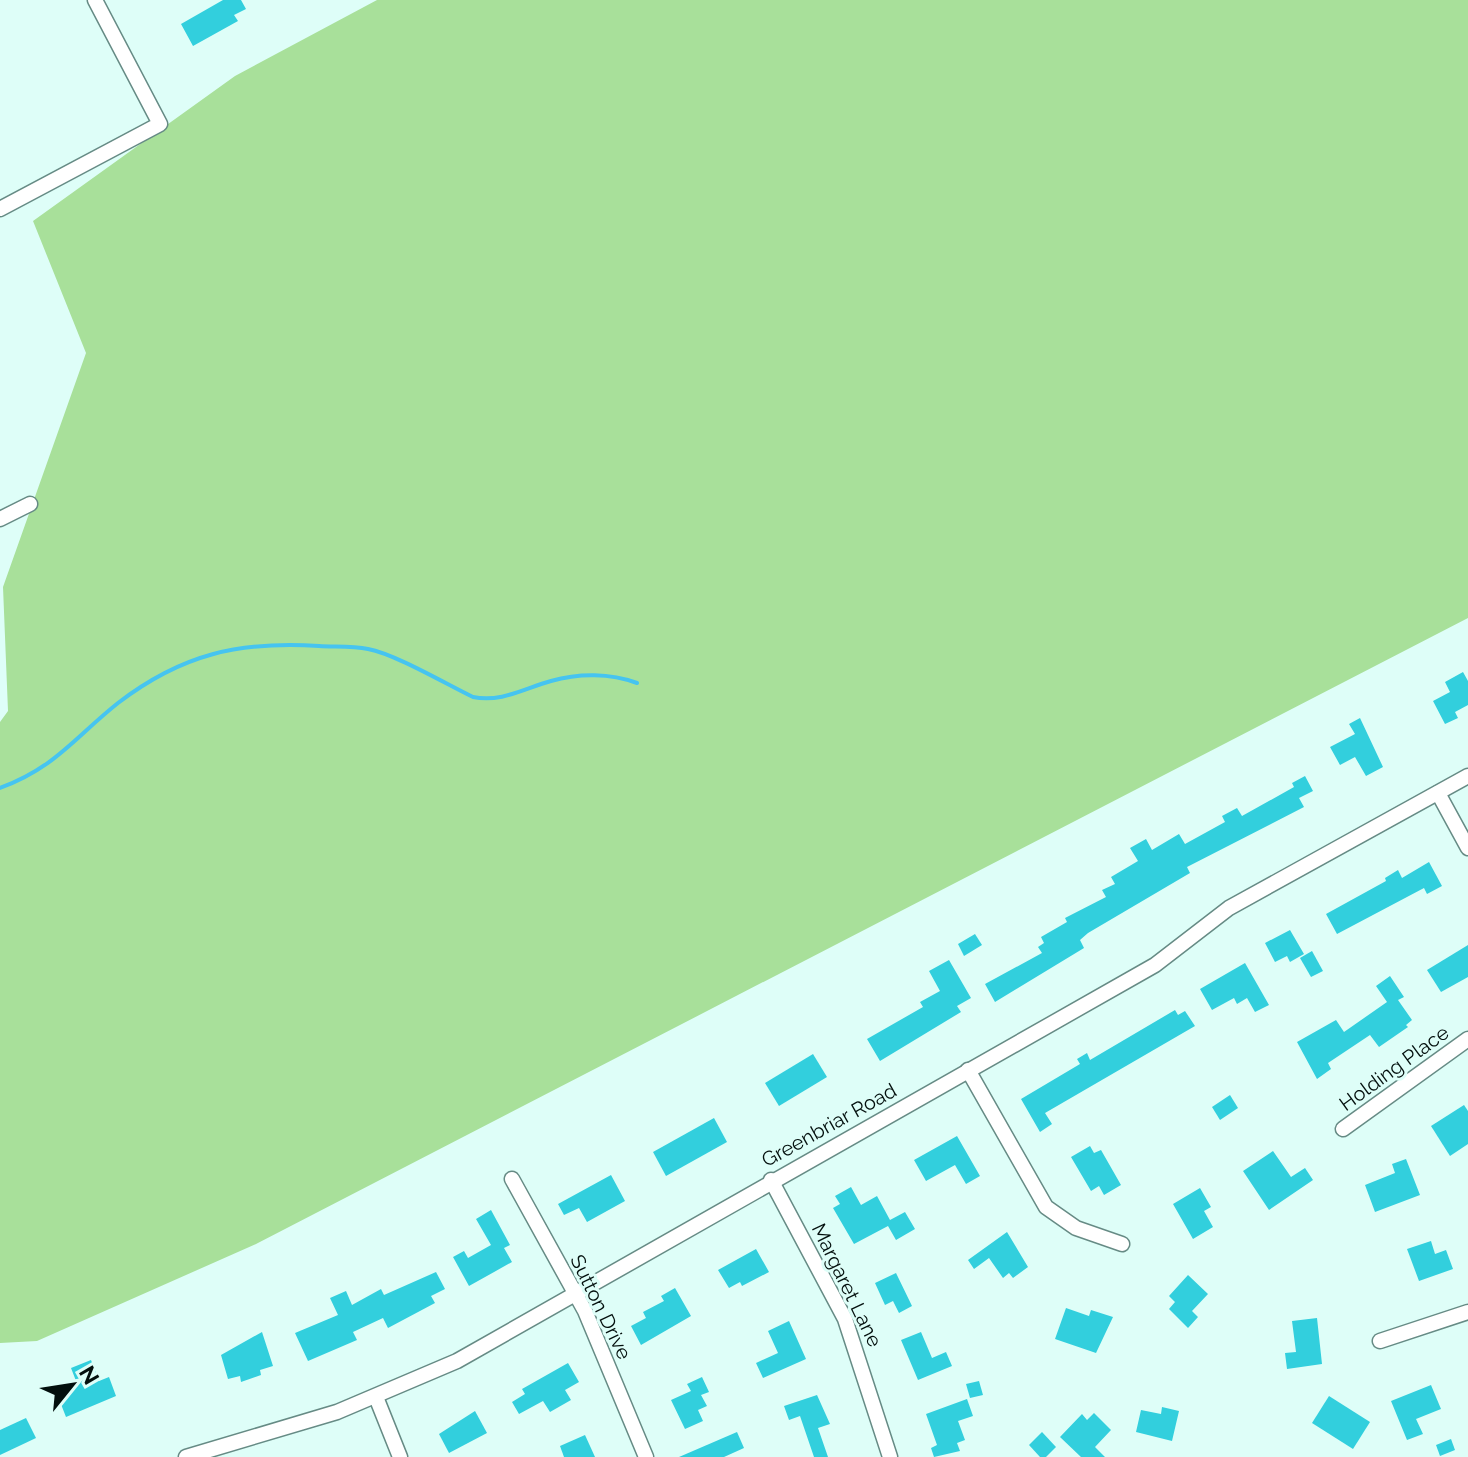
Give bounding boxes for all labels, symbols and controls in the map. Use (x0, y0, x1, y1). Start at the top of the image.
street label: Holding Place (1335, 1020, 1454, 1116)
street label: Greenbriar Road (757, 1078, 901, 1172)
street label: Margaret Lane (807, 1219, 887, 1351)
street label: Sutton Drive (565, 1251, 637, 1364)
north arrow (32, 1345, 112, 1425)
text: N (74, 1361, 105, 1389)

